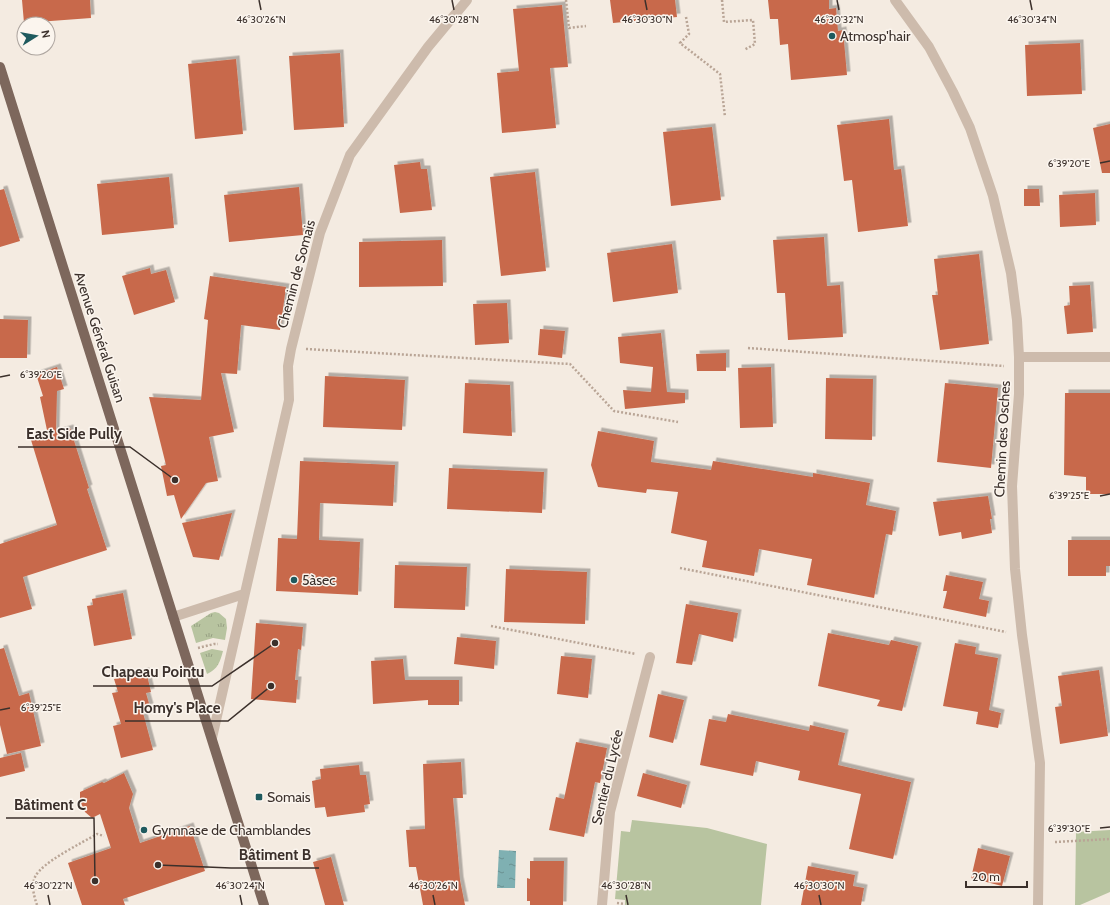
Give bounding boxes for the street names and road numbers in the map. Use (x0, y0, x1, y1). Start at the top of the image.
street label: Chemin de Somais (273, 218, 319, 330)
street label: Avenue Général Guisan (70, 269, 130, 405)
street label: Chemin des Osches (990, 380, 1014, 498)
street label: Sentier du Lycée (587, 728, 627, 826)

